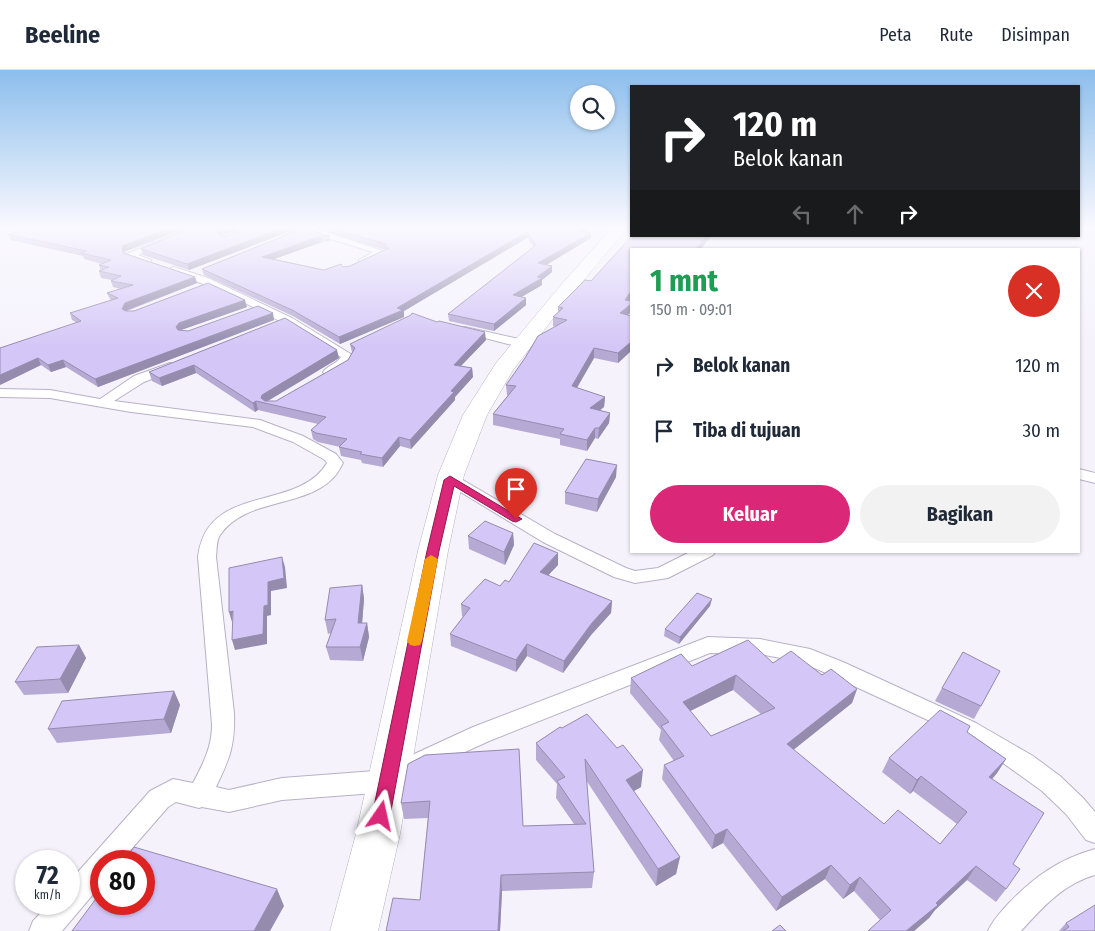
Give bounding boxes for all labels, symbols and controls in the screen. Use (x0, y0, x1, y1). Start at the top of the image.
text: Beeline (25, 21, 100, 49)
text: Peta (879, 24, 911, 46)
text: Rute (939, 24, 973, 46)
text: Disimpan (1001, 24, 1070, 46)
map controls (570, 85, 615, 130)
button: search (570, 85, 615, 130)
text: 120 m (733, 103, 817, 145)
icon: right (650, 105, 715, 170)
text: Belok kanan (733, 145, 843, 172)
icon: left (788, 200, 816, 228)
icon: ahead (841, 200, 869, 228)
icon: right (894, 200, 922, 228)
text: 1 mnt (650, 263, 718, 299)
button: close (1008, 265, 1060, 317)
text: 150 m · 09:01 (650, 300, 732, 319)
icon: right (650, 352, 678, 380)
text: Belok kanan (693, 354, 790, 377)
text: 120 m (1015, 354, 1060, 377)
icon: arrive (650, 417, 678, 445)
text: Tiba di tujuan (693, 419, 801, 442)
text: 30 m (1022, 419, 1060, 442)
pin (495, 468, 537, 519)
icon: arrive (502, 475, 530, 503)
button: Keluar (650, 485, 850, 543)
button: Bagikan (860, 485, 1060, 543)
position arrow (354, 789, 406, 841)
speed limit sign: 80 (90, 850, 155, 915)
text: 72 (36, 861, 59, 891)
text: km/h (34, 888, 61, 902)

